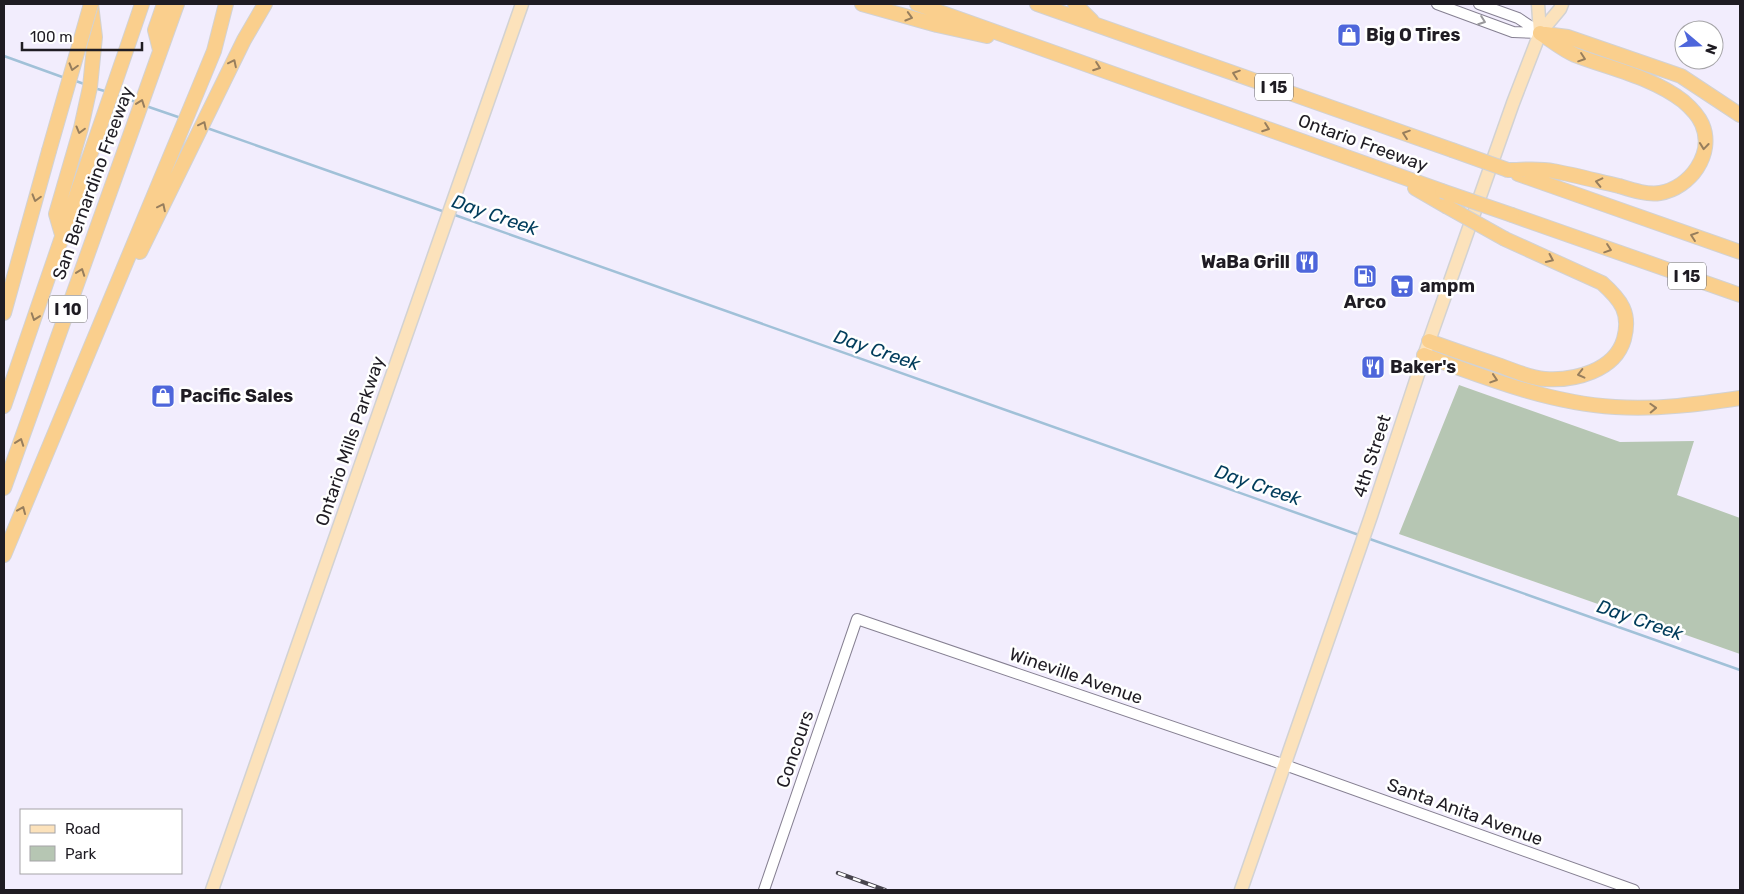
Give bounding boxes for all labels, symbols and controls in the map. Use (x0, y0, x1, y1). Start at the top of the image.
one-way arrow (904, 11, 913, 21)
one-way arrow (1477, 15, 1486, 25)
scale bar (22, 20, 142, 52)
north arrow (1674, 20, 1724, 70)
shop icon: Big O Tires (1336, 22, 1362, 48)
place label: Big O Tires (1366, 24, 1460, 46)
text: 100 m (30, 28, 72, 46)
text: N (1701, 42, 1720, 57)
one-way arrow (1577, 52, 1586, 62)
one-way arrow (227, 59, 237, 68)
one-way arrow (1092, 61, 1100, 71)
one-way arrow (69, 63, 79, 71)
one-way arrow (1232, 70, 1241, 80)
road number: I 15 (1255, 74, 1293, 100)
street label: San Bernardino Freeway (48, 83, 138, 283)
one-way arrow (135, 99, 145, 108)
street label: Ontario Freeway (1295, 109, 1431, 177)
one-way arrow (197, 121, 207, 130)
one-way arrow (1261, 122, 1270, 132)
one-way arrow (76, 126, 86, 134)
one-way arrow (1402, 130, 1410, 140)
one-way arrow (1698, 142, 1709, 150)
one-way arrow (1594, 177, 1603, 188)
water label: Day Creek (449, 190, 541, 241)
one-way arrow (31, 194, 41, 202)
one-way arrow (156, 203, 166, 212)
one-way arrow (1691, 232, 1699, 242)
one-way arrow (1603, 243, 1612, 253)
restaurant icon: WaBa Grill (1294, 249, 1320, 275)
place label: WaBa Grill (1201, 251, 1290, 273)
one-way arrow (1545, 253, 1554, 263)
road number: I 15 (1668, 262, 1706, 290)
fuel station icon: Arco (1352, 263, 1378, 289)
one-way arrow (75, 269, 85, 277)
supermarket icon: ampm (1389, 273, 1415, 299)
place label: ampm (1420, 275, 1475, 297)
place label: Arco (1344, 291, 1386, 313)
road number: I 10 (49, 296, 87, 322)
one-way arrow (31, 312, 41, 320)
water label: Day Creek (831, 325, 923, 376)
street label: Ontario Mills Parkway (311, 353, 389, 529)
restaurant icon: Baker's (1360, 354, 1386, 380)
place label: Baker's (1390, 356, 1456, 378)
one-way arrow (1578, 369, 1586, 379)
one-way arrow (1490, 374, 1498, 384)
shop icon: Pacific Sales (150, 383, 176, 409)
place label: Pacific Sales (180, 385, 293, 407)
one-way arrow (1649, 402, 1657, 413)
street label: 4th Street (1348, 412, 1396, 500)
one-way arrow (14, 438, 24, 447)
water label: Day Creek (1212, 460, 1304, 511)
one-way arrow (16, 506, 27, 515)
water label: Day Creek (1594, 595, 1686, 646)
street label: Wineville Avenue (1006, 643, 1146, 709)
street label: Concours (772, 707, 818, 791)
street label: Santa Anita Avenue (1384, 774, 1546, 850)
legend (20, 809, 182, 874)
text: Road (65, 820, 101, 838)
text: Park (65, 845, 96, 863)

